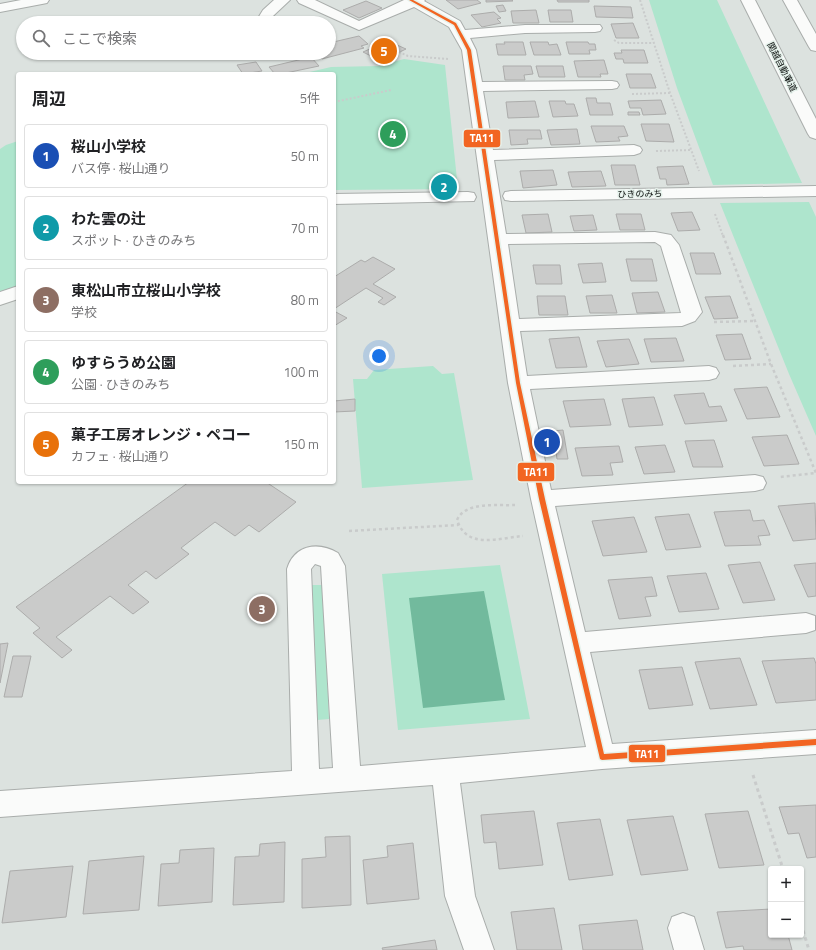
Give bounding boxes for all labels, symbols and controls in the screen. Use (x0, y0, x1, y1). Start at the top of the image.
search box (16, 16, 336, 60)
icon: search (30, 27, 52, 49)
text: ここで検索 (62, 27, 137, 50)
pin: 5 (371, 36, 397, 66)
street label: 関越自動車道 (764, 40, 800, 94)
text: 周辺 (32, 86, 66, 112)
text: 5件 (300, 88, 320, 108)
pin: 4 (380, 119, 406, 149)
line badge: TA11 (463, 129, 501, 148)
text: TA11 (470, 130, 494, 146)
text: 桜山小学校 (71, 135, 146, 158)
text: 1 (42, 146, 50, 166)
text: 50 m (291, 146, 319, 166)
text: バス停 · 桜山通り (71, 158, 171, 178)
pin: 2 (431, 172, 457, 202)
street label: ひきのみち (617, 187, 663, 200)
text: わた雲の辻 (71, 207, 146, 230)
text: 2 (42, 218, 50, 238)
text: 70 m (291, 218, 319, 238)
text: スポット · ひきのみち (71, 230, 197, 250)
text: 東松山市立桜山小学校 (71, 279, 221, 302)
text: 3 (42, 290, 50, 310)
text: 80 m (291, 290, 319, 310)
text: 学校 (71, 302, 97, 322)
your location (369, 346, 389, 366)
text: ゆすらうめ公園 (71, 351, 176, 374)
text: 4 (42, 362, 50, 382)
text: 100 m (283, 362, 319, 382)
text: 公園 · ひきのみち (71, 374, 171, 394)
text: 菓子工房オレンジ・ペコー (71, 423, 251, 446)
pin: 1 (534, 427, 560, 457)
text: 5 (42, 434, 50, 454)
text: 150 m (283, 434, 319, 454)
text: カフェ · 桜山通り (71, 446, 171, 466)
line badge: TA11 (517, 462, 555, 482)
text: TA11 (524, 464, 548, 480)
pin: 3 (249, 594, 275, 624)
line badge: TA11 (628, 744, 666, 763)
text: TA11 (635, 746, 659, 762)
map controls (768, 866, 804, 938)
button: + (768, 866, 804, 902)
button: − (768, 902, 804, 938)

